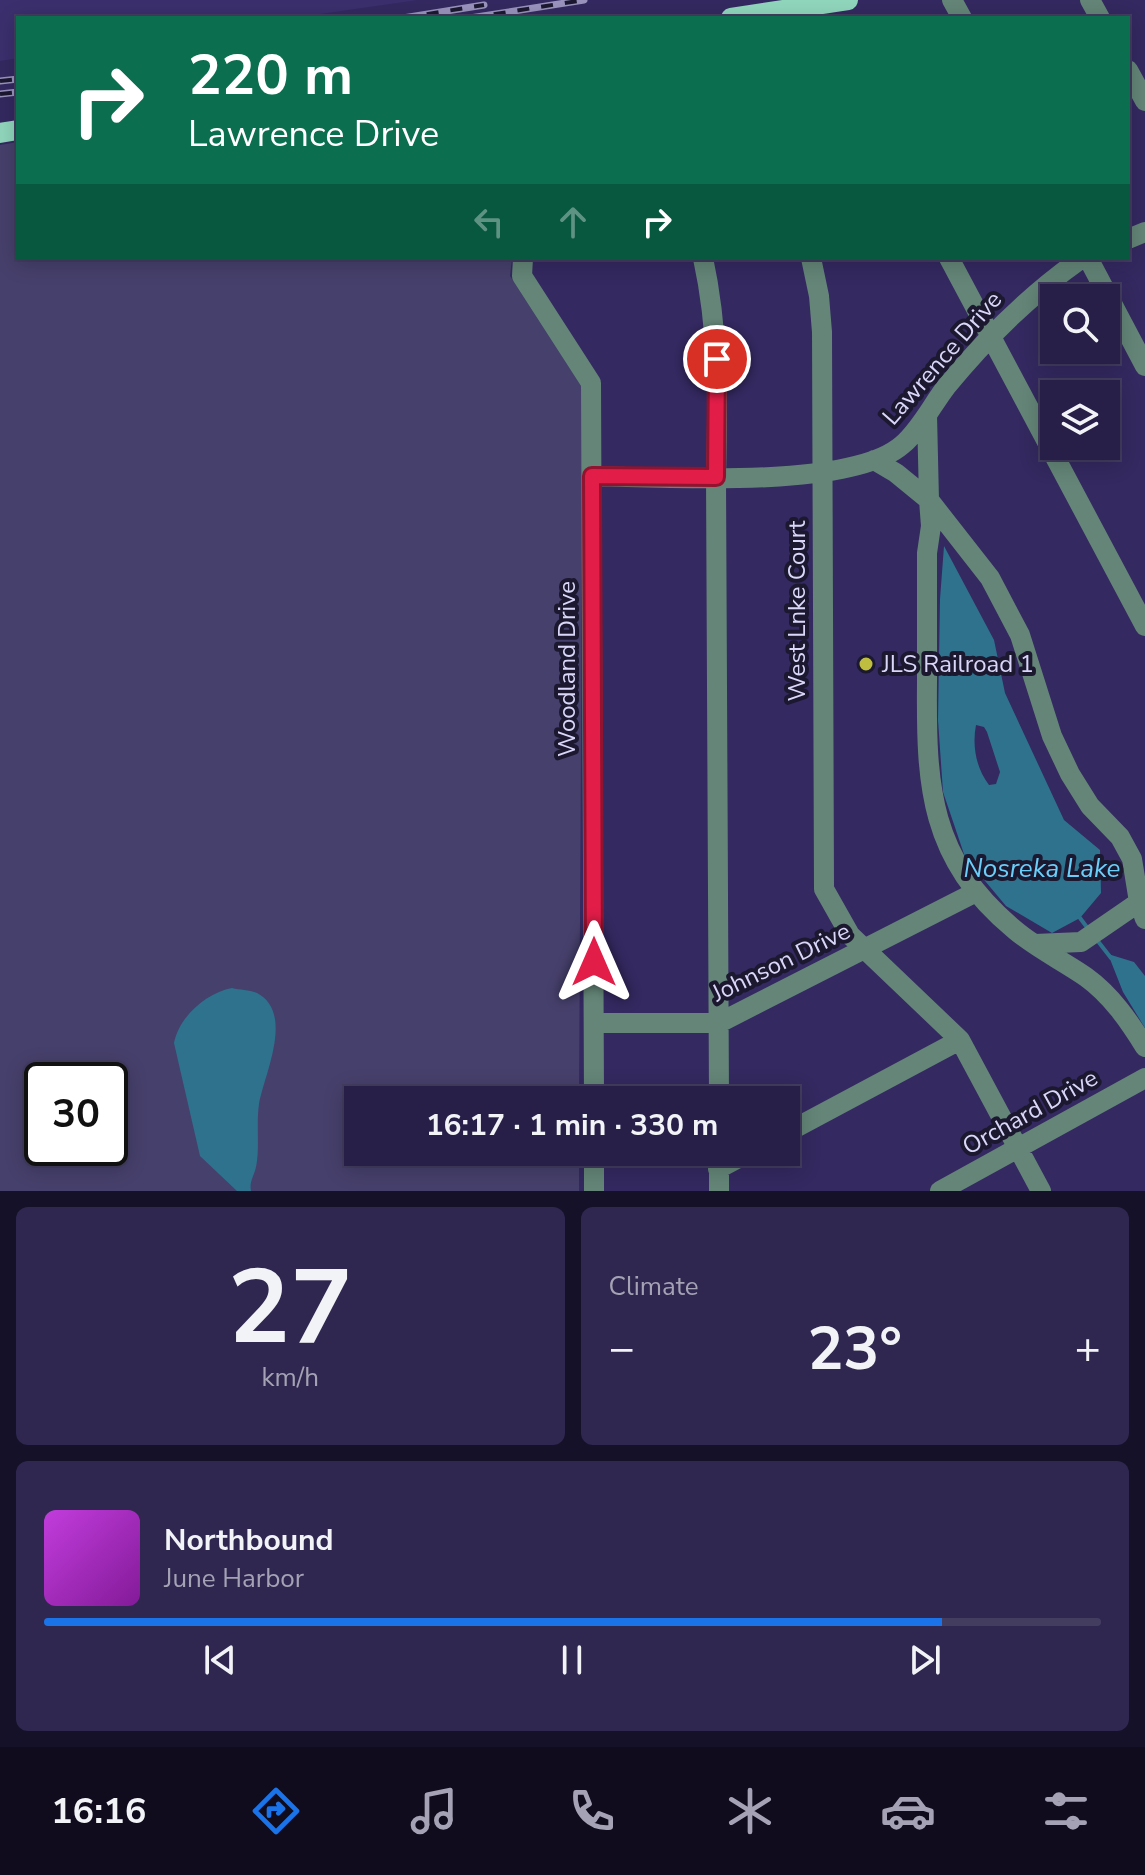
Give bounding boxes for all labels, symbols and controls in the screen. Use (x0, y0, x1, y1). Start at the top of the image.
text: 220 m (188, 37, 353, 114)
icon: right (56, 48, 160, 152)
text: Lawrence Drive (188, 110, 439, 159)
icon: left (467, 200, 511, 244)
icon: ahead (551, 200, 595, 244)
icon: right (635, 200, 679, 244)
street label: Lawrence Drive (875, 284, 1009, 432)
map controls (1040, 284, 1120, 460)
button: search (1040, 284, 1120, 364)
pin (683, 325, 751, 393)
icon: arrive (695, 337, 739, 381)
button: layers (1040, 380, 1120, 460)
street label: West Lnke Court (781, 520, 813, 701)
street label: Woodland Drive (551, 581, 583, 757)
place label: JLS Railroad 1 (881, 648, 1034, 680)
marker: JLS Railroad 1 (857, 655, 875, 673)
water label: Nosreka Lake (964, 851, 1121, 886)
street label: Johnson Drive (706, 915, 855, 1010)
position arrow (552, 920, 636, 1004)
speed limit sign: 30 (24, 1062, 128, 1166)
street label: Orchard Drive (957, 1062, 1103, 1162)
text: 16:17 · 1 min · 330 m (426, 1105, 718, 1146)
text: 27 (228, 1237, 353, 1379)
text: Climate (609, 1269, 699, 1304)
text: 23° (807, 1308, 902, 1390)
text: − (609, 1319, 635, 1379)
text: + (1075, 1319, 1101, 1379)
text: km/h (262, 1360, 319, 1395)
text: Northbound (164, 1520, 334, 1561)
text: June Harbor (164, 1561, 304, 1596)
icon: previous (198, 1638, 242, 1682)
icon: pause (550, 1638, 594, 1682)
icon: next (903, 1638, 947, 1682)
icon: directions (248, 1783, 304, 1839)
icon: music (406, 1783, 462, 1839)
icon: phone (564, 1783, 620, 1839)
icon: climate (722, 1783, 778, 1839)
icon: car (880, 1783, 936, 1839)
icon: filters (1038, 1783, 1094, 1839)
text: 16:16 (51, 1787, 146, 1836)

